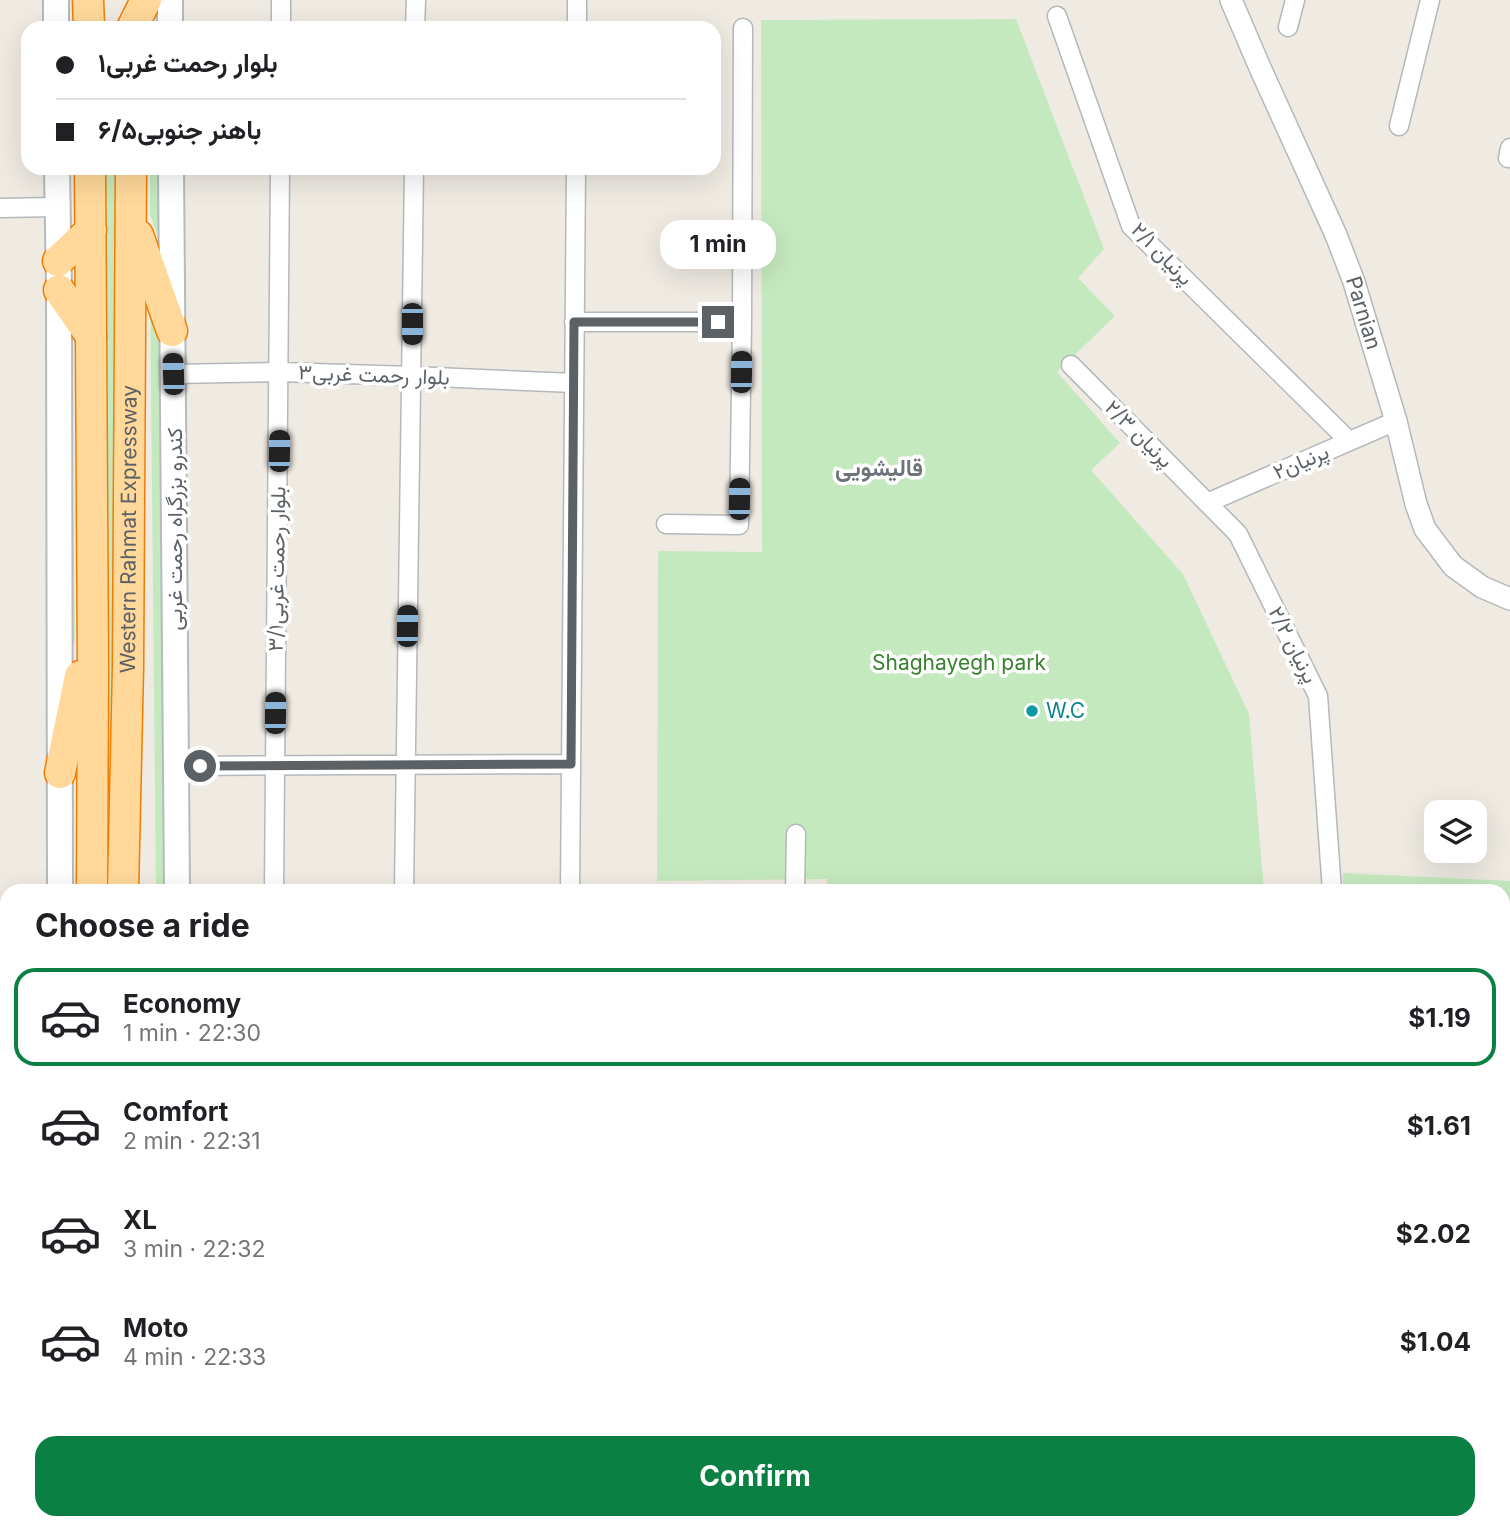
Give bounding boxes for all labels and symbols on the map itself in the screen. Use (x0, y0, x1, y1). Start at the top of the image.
street label: پرنیان ۲/۱ (1125, 217, 1198, 292)
callout: 1 min (660, 220, 776, 270)
street label: Parnian (1341, 273, 1387, 352)
car (402, 303, 423, 345)
route end (702, 306, 734, 338)
car (731, 351, 752, 393)
car (162, 353, 185, 395)
street label: بلوار رحمت غربی۳ (298, 359, 450, 391)
street label: Western Rahmat Expressway (115, 385, 142, 673)
street label: پرنیان ۲/۳ (1099, 395, 1178, 474)
street label: کندرو بزرگراه رحمت غربی (162, 428, 188, 630)
car (269, 430, 290, 472)
street label: پرنیان۲ (1269, 439, 1333, 486)
district label: قالیشویی (835, 454, 923, 483)
car (729, 478, 750, 520)
street label: بلوار رحمت غربی۳/۱ (263, 486, 291, 652)
street label: پرنیان ۲/۲ (1262, 602, 1323, 688)
car (397, 605, 418, 647)
park label: Shaghayegh park (872, 650, 1046, 675)
car (265, 692, 286, 734)
place label: W.C (1046, 698, 1085, 723)
marker: W.C (1024, 703, 1040, 719)
route start (184, 750, 216, 782)

